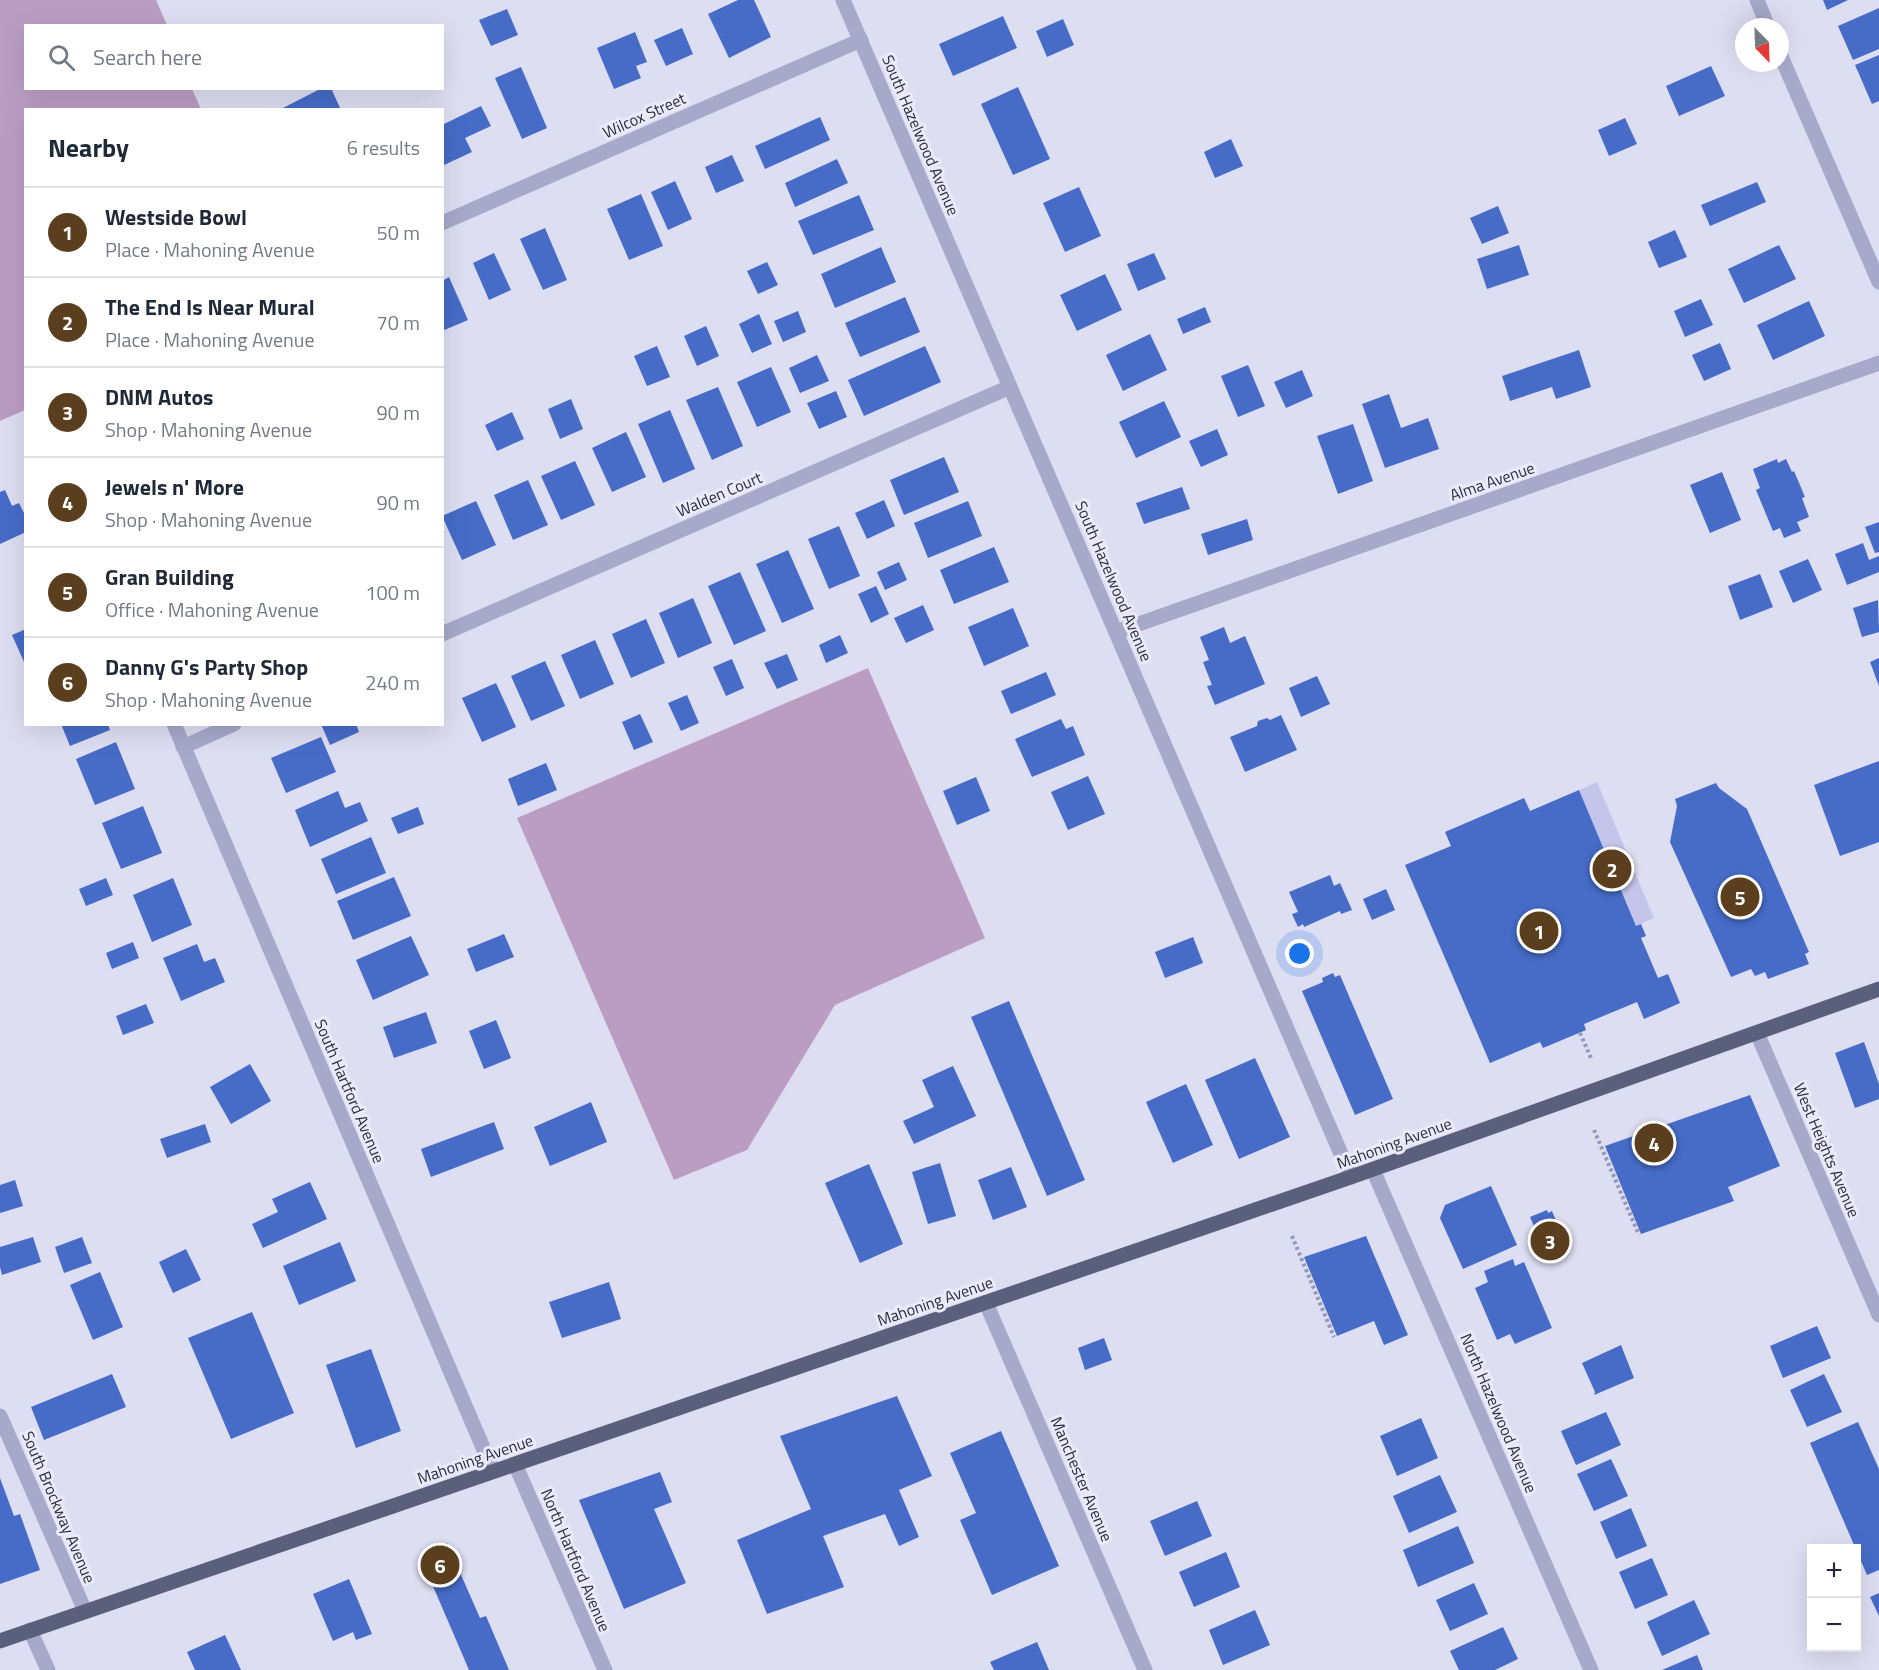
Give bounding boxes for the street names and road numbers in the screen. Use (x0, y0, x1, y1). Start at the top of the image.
street label: South Hazelwood Avenue (876, 51, 966, 219)
street label: Wilcox Street (599, 86, 690, 144)
street label: Alma Avenue (1446, 455, 1538, 507)
street label: Walden Court (672, 465, 766, 523)
street label: South Hazelwood Avenue (1069, 497, 1159, 665)
street label: South Hartford Avenue (309, 1015, 391, 1167)
street label: West Heights Avenue (1788, 1079, 1866, 1221)
street label: Mahoning Avenue (1333, 1111, 1455, 1175)
street label: Mahoning Avenue (874, 1270, 996, 1332)
street label: North Hazelwood Avenue (1454, 1329, 1544, 1497)
street label: Manchester Avenue (1045, 1413, 1119, 1545)
street label: South Brockway Avenue (16, 1427, 102, 1587)
street label: Mahoning Avenue (414, 1428, 536, 1490)
street label: North Hartford Avenue (535, 1485, 617, 1635)

